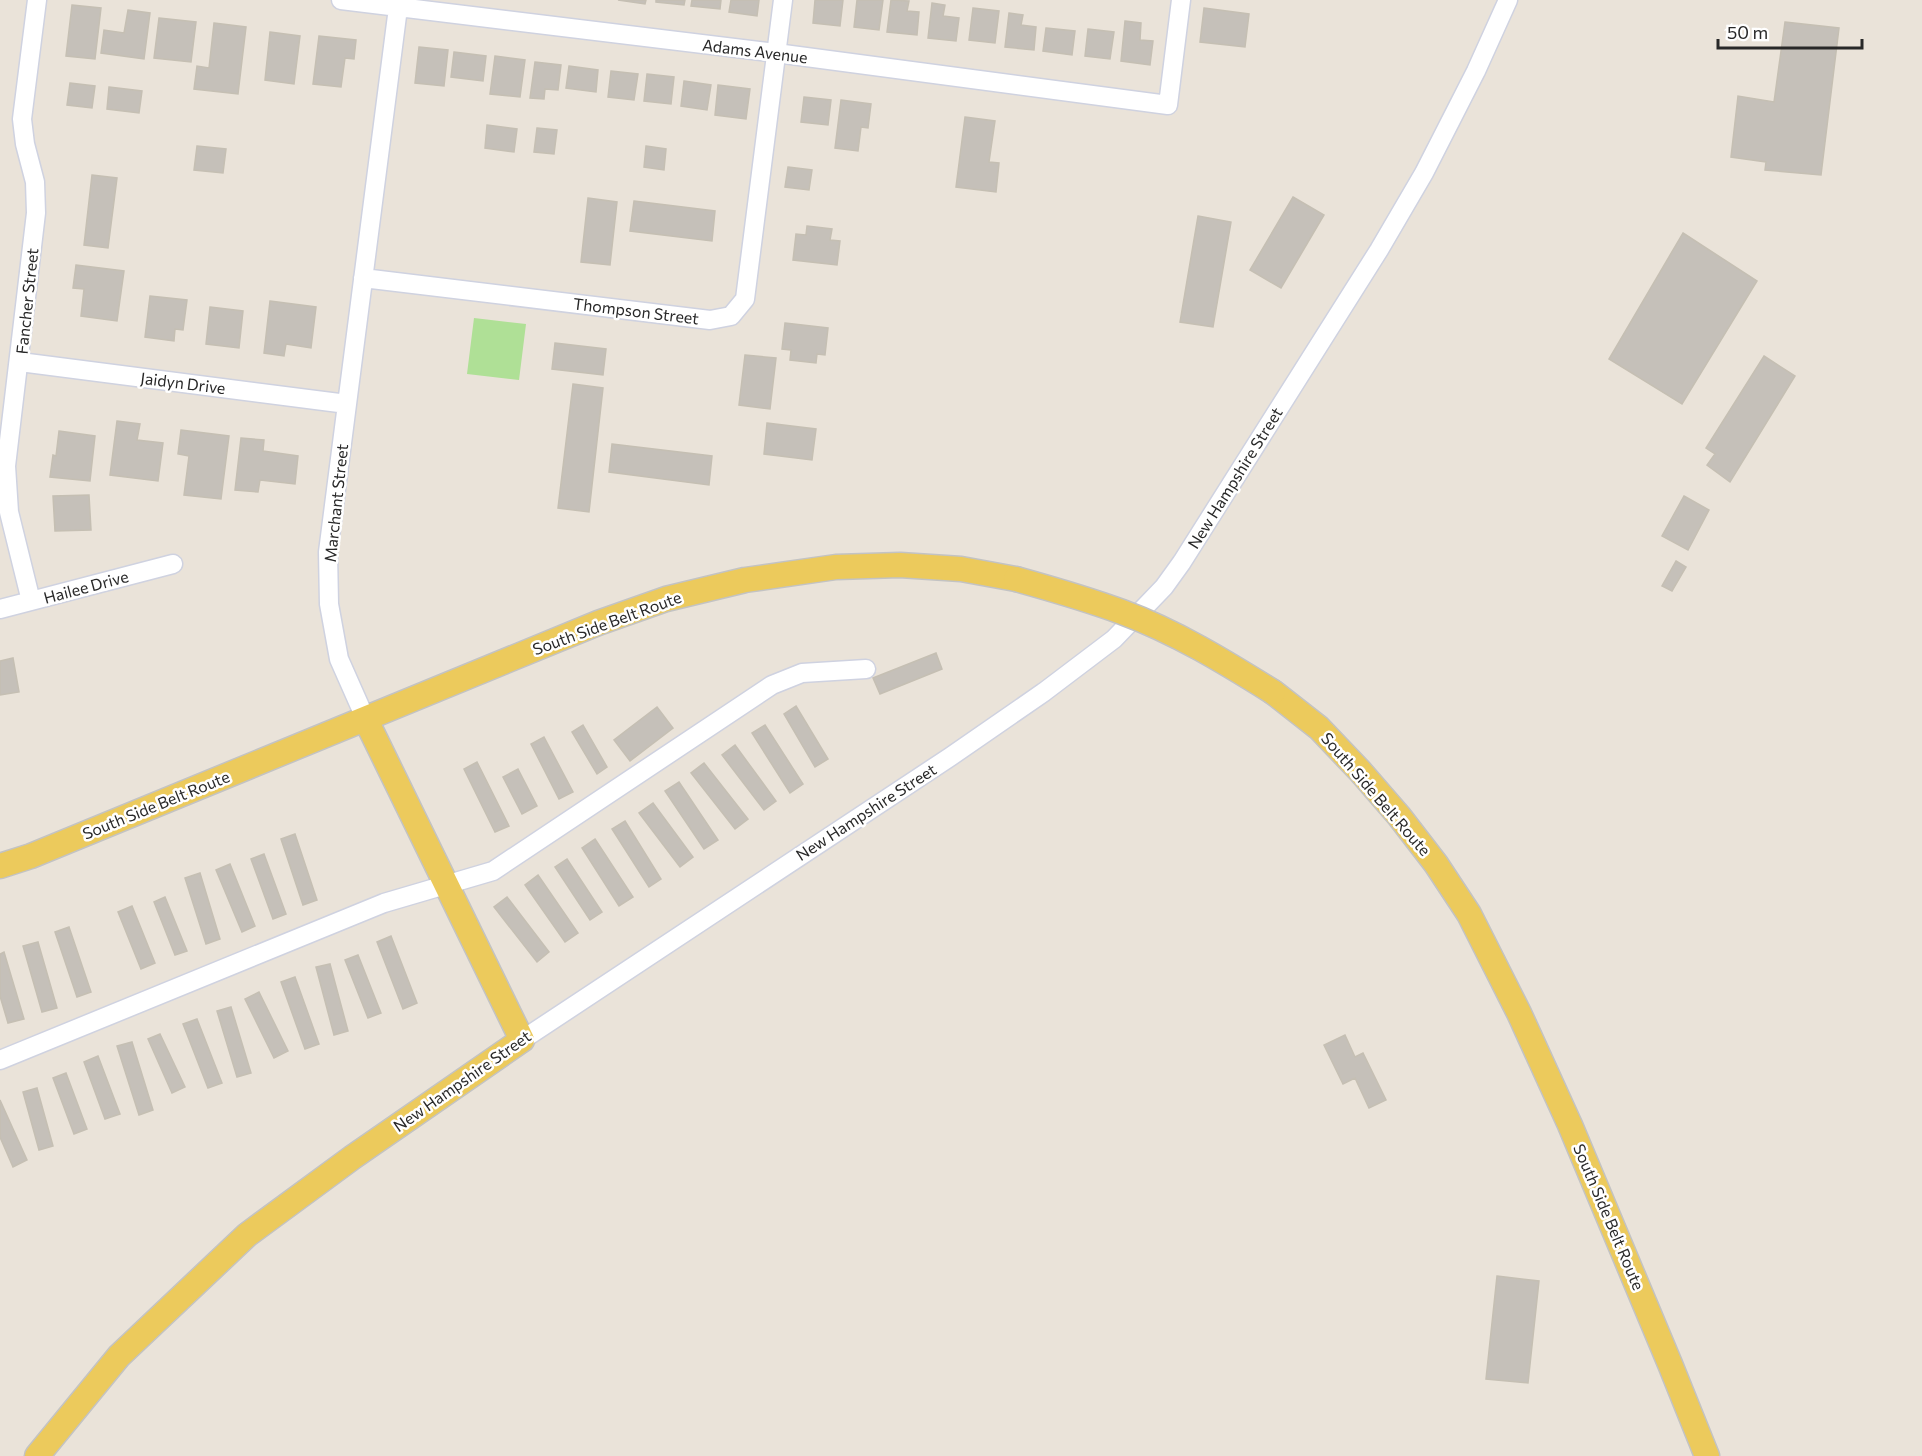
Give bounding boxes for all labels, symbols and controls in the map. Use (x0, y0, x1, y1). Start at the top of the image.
scale bar (1718, 12, 1862, 50)
text: 50 m (1727, 21, 1768, 43)
street label: Adams Avenue (701, 35, 809, 66)
street label: Fancher Street (11, 247, 42, 355)
street label: Thompson Street (572, 293, 700, 328)
street label: Jaidyn Drive (139, 368, 227, 397)
street label: New Hampshire Street (1183, 403, 1286, 552)
street label: Marchant Street (320, 442, 351, 563)
street label: Hailee Drive (41, 566, 130, 607)
street label: South Side Belt Route (530, 587, 684, 658)
street label: South Side Belt Route (1318, 728, 1435, 859)
street label: New Hampshire Street (792, 759, 940, 864)
street label: South Side Belt Route (79, 766, 232, 843)
street label: New Hampshire Street (389, 1026, 534, 1135)
street label: South Side Belt Route (1570, 1141, 1649, 1293)

